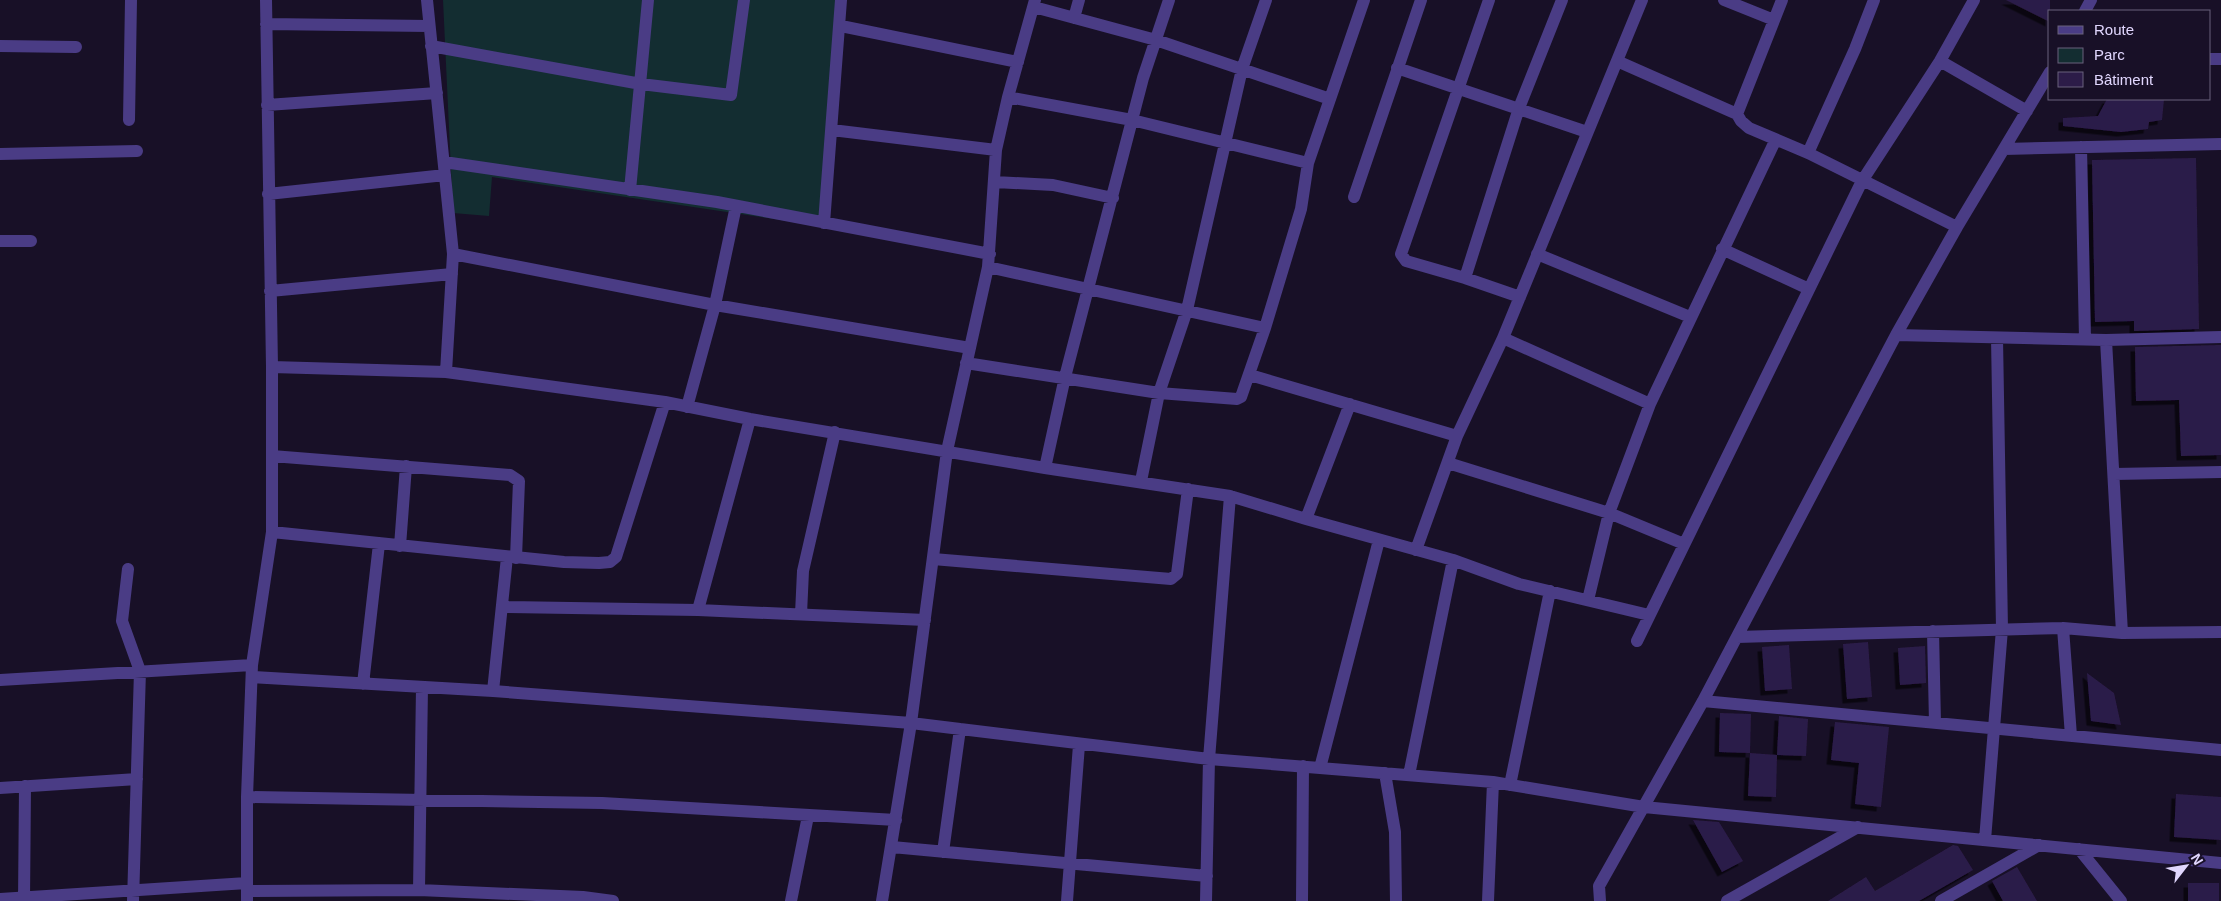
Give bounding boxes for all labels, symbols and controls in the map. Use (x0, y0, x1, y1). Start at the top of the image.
legend (2048, 10, 2211, 100)
text: Route (2094, 21, 2134, 38)
text: Parc (2094, 46, 2125, 63)
text: Bâtiment (2094, 71, 2154, 88)
north arrow (2161, 841, 2211, 891)
text: N (2188, 851, 2207, 868)

